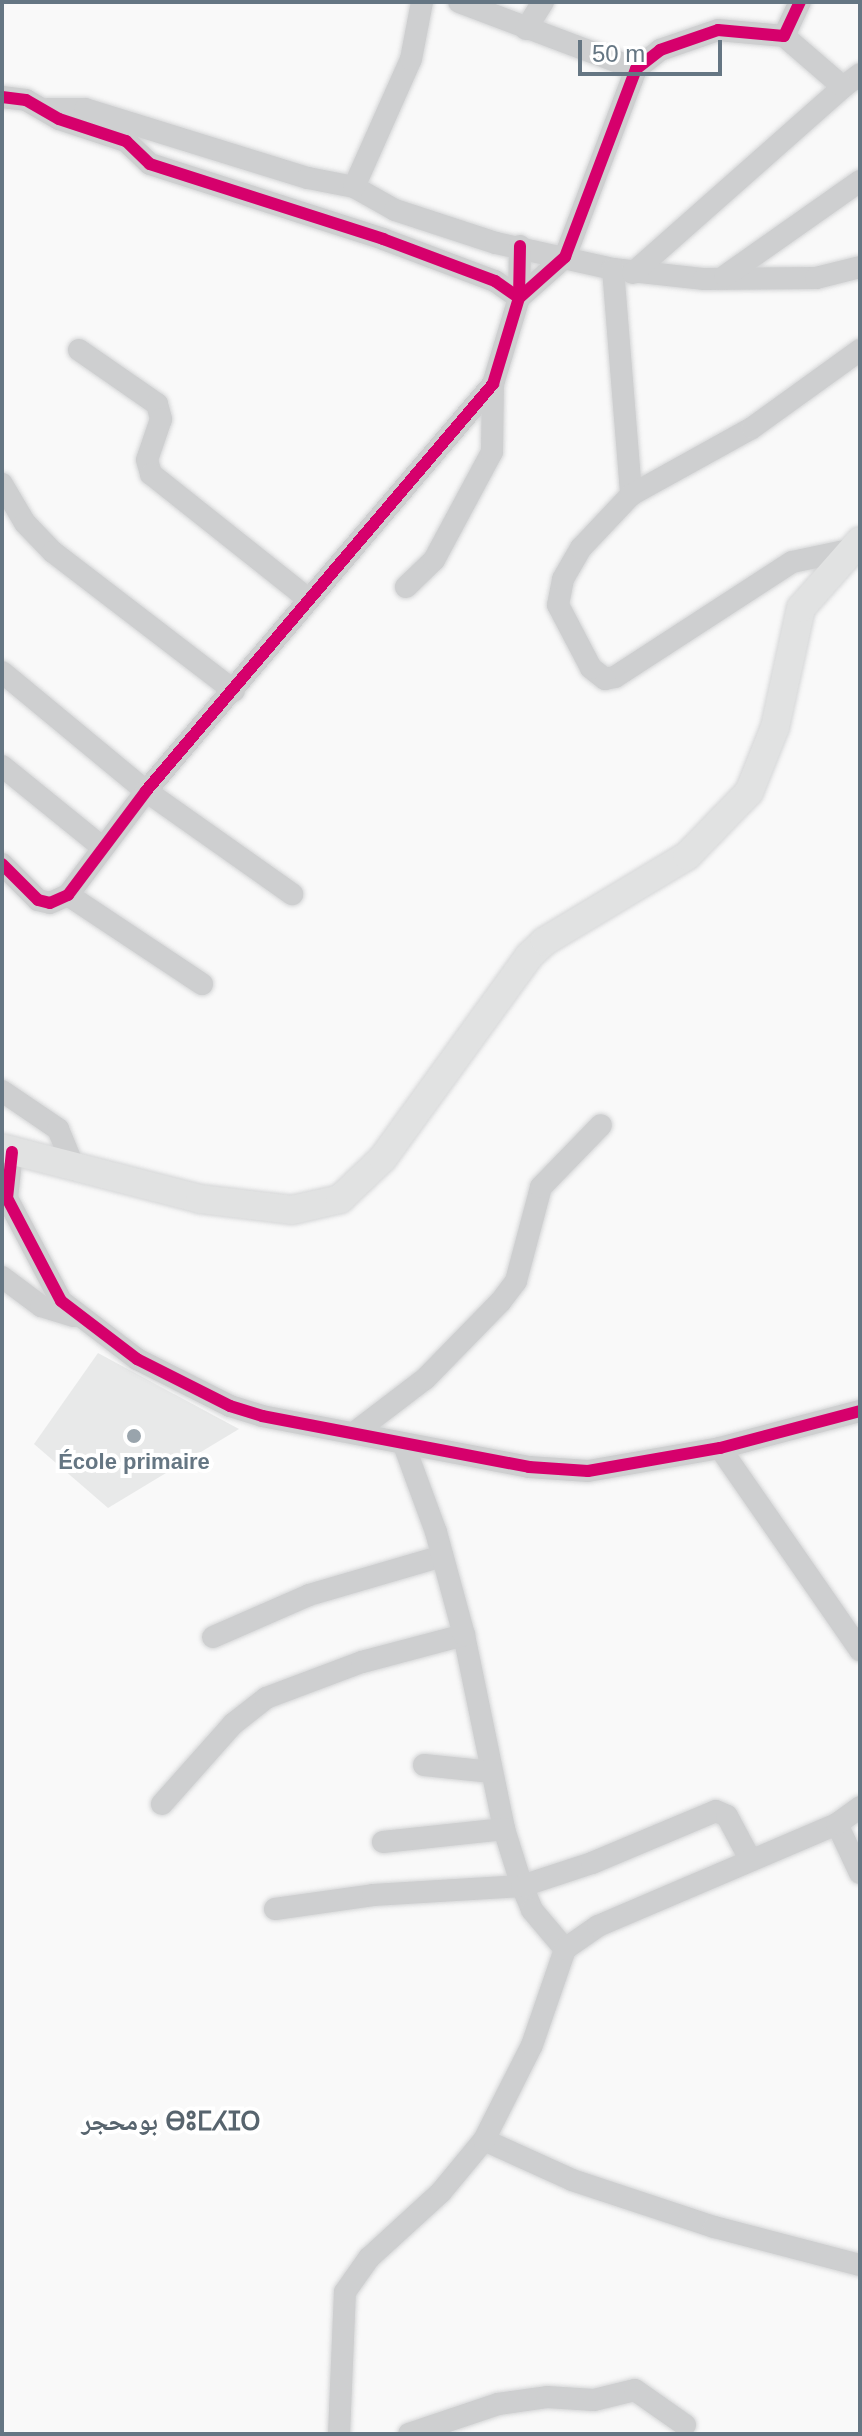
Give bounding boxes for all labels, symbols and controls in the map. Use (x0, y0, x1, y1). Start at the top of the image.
scale bar (582, 24, 726, 74)
text: 50 m (592, 40, 645, 67)
marker: École primaire (125, 1427, 143, 1445)
place label: École primaire (58, 1449, 210, 1475)
district label: بومحجر ⴱⵓⵎⵃⵊⵔ (81, 2106, 261, 2138)

